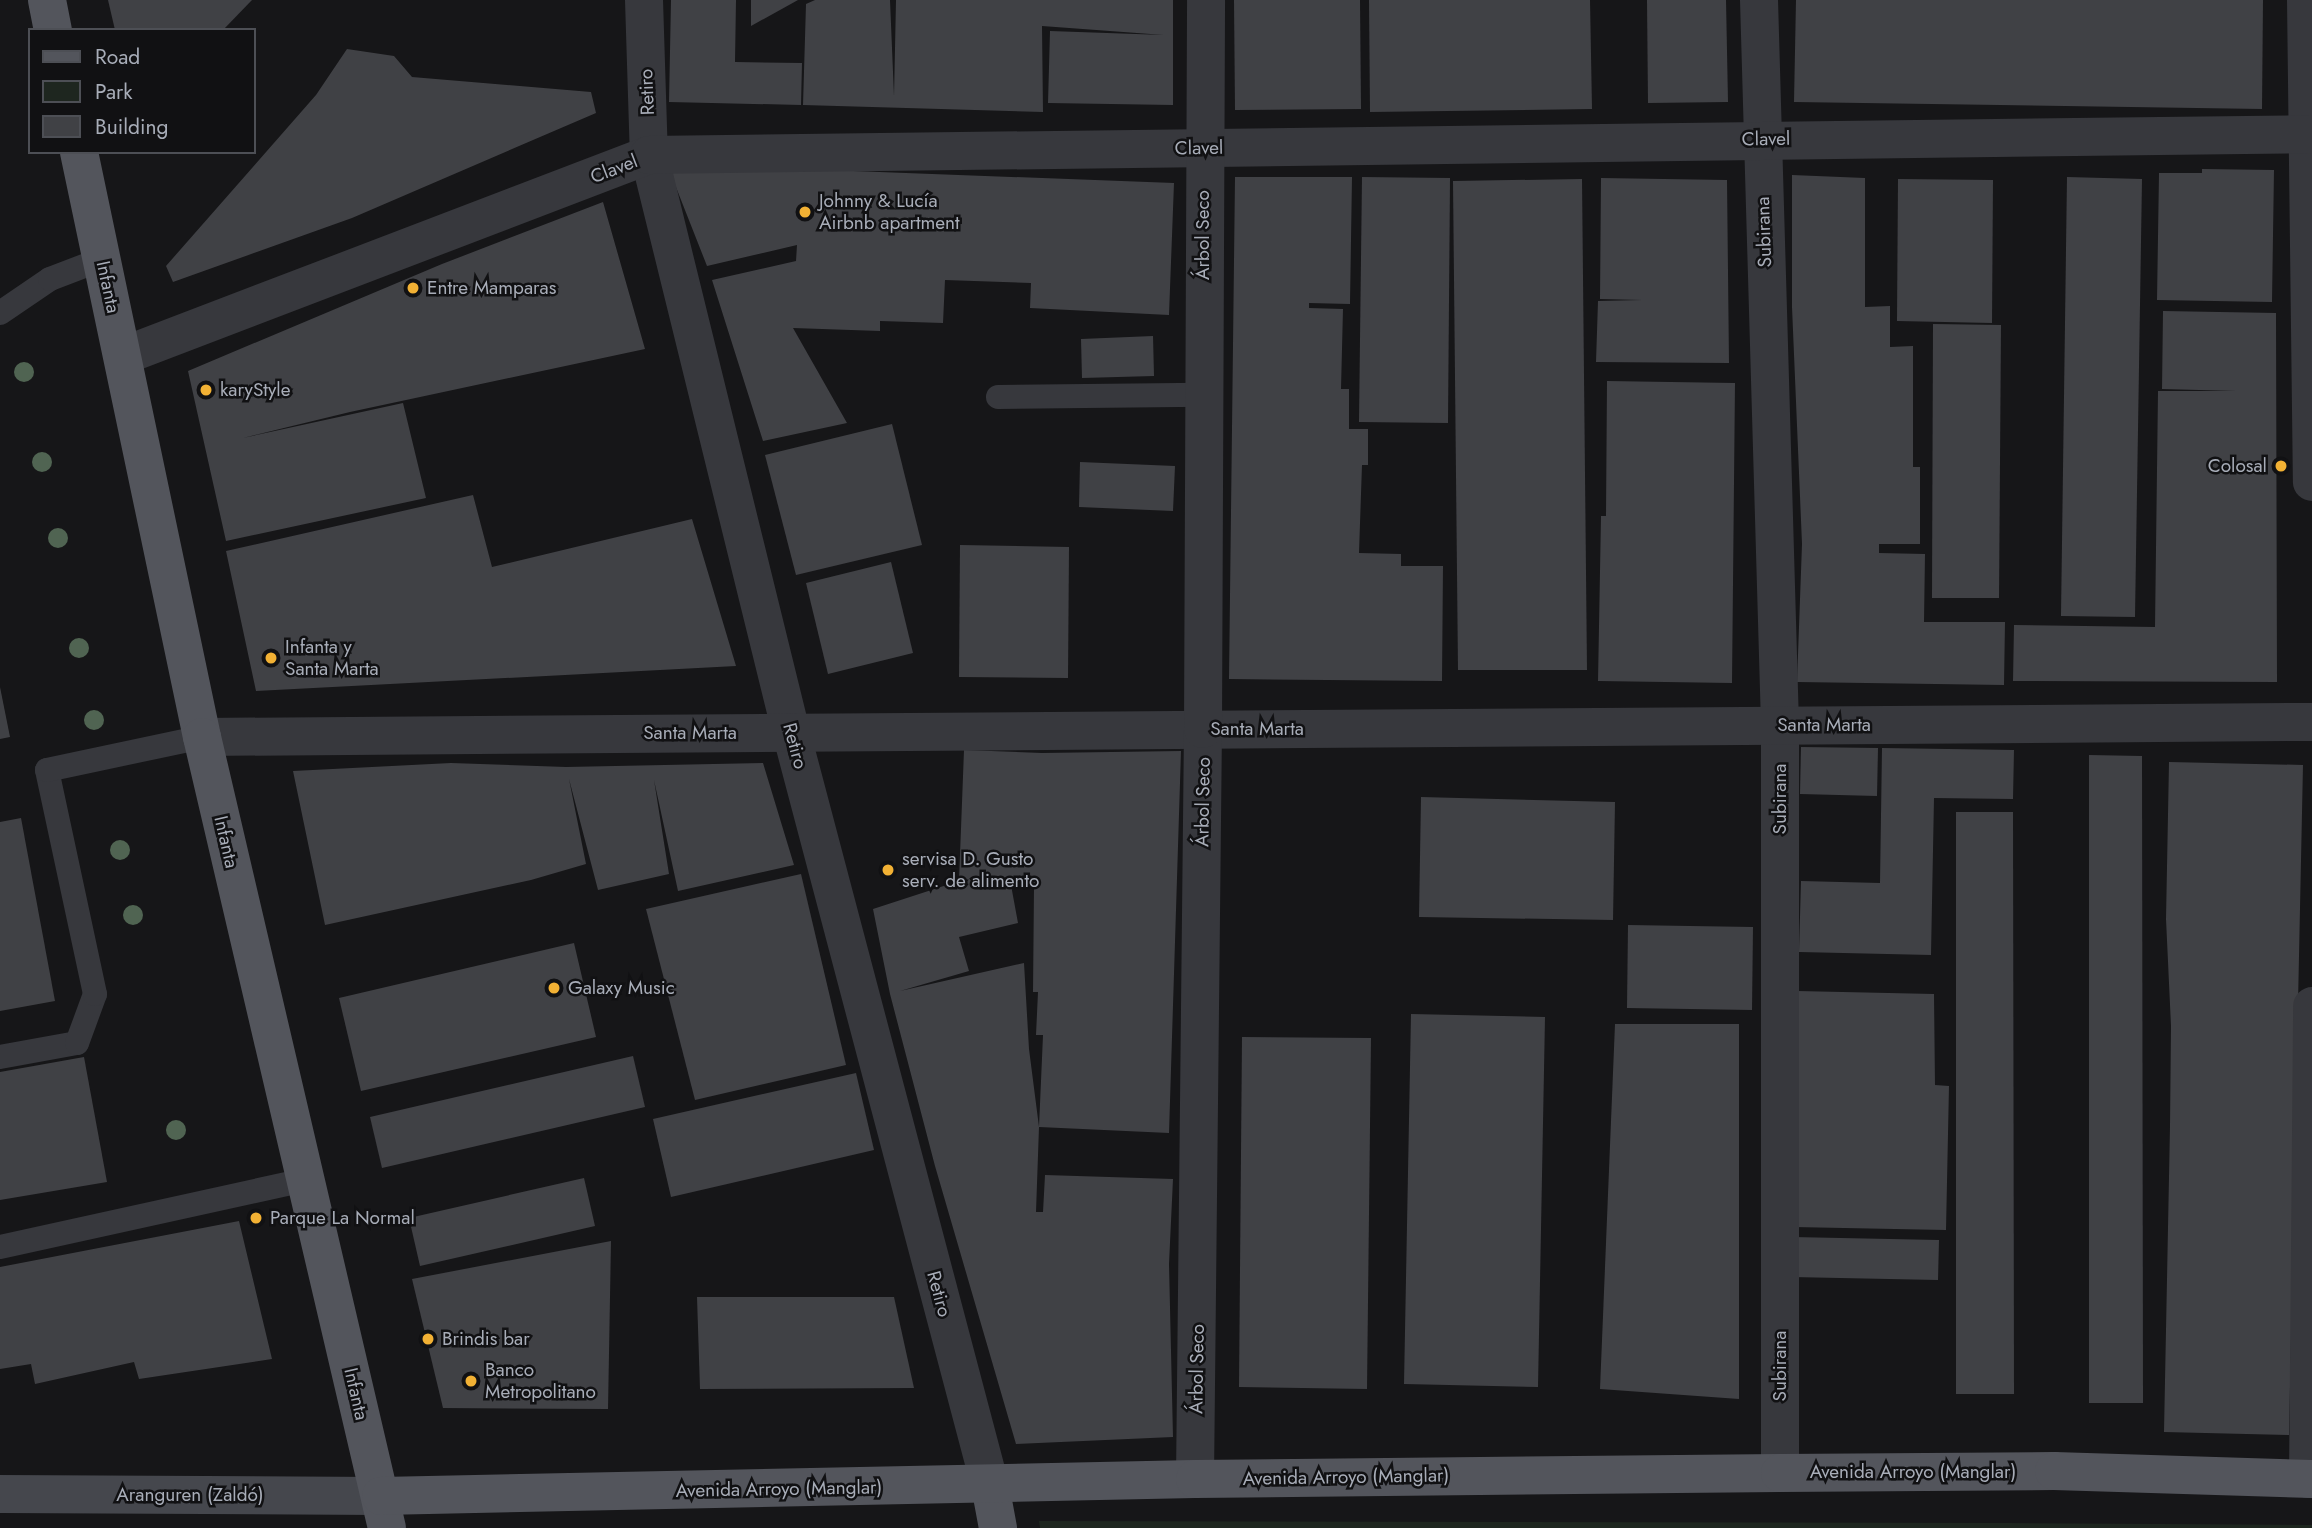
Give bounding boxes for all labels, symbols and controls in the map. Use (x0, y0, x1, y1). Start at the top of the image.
legend (28, 28, 256, 154)
text: Road (95, 42, 140, 72)
street label: Retiro (635, 68, 659, 116)
text: Park (95, 77, 132, 107)
text: Building (95, 112, 168, 142)
street label: Clavel (1741, 127, 1791, 151)
street label: Clavel (1174, 136, 1224, 160)
street label: Clavel (587, 150, 641, 188)
place label: Johnny & Lucía Airbnb apartment (819, 190, 960, 234)
street label: Árbol Seco (1192, 190, 1214, 280)
street label: Subirana (1751, 196, 1777, 268)
marker: Johnny & Lucía Airbnb apartment (797, 204, 813, 220)
street label: Infanta (91, 259, 125, 315)
place label: Entre Mamparas (427, 277, 556, 299)
marker: Entre Mamparas (405, 280, 421, 296)
place label: karyStyle (220, 379, 290, 401)
marker: karyStyle (198, 382, 214, 398)
place label: Colosal (2208, 455, 2267, 477)
marker: Colosal (2273, 458, 2289, 474)
place label: Infanta y Santa Marta (285, 636, 379, 680)
marker: Infanta y Santa Marta (263, 650, 279, 666)
street label: Santa Marta (1777, 714, 1871, 736)
street label: Santa Marta (1210, 718, 1304, 740)
street label: Retiro (778, 721, 812, 771)
street label: Santa Marta (643, 722, 737, 744)
street label: Árbol Seco (1191, 757, 1215, 847)
street label: Subirana (1769, 764, 1791, 834)
street label: Infanta (209, 814, 243, 870)
place label: servisa D. Gusto serv. de alimento (902, 848, 1039, 892)
marker: servisa D. Gusto serv. de alimento (880, 862, 896, 878)
place label: Galaxy Music (568, 977, 675, 999)
marker: Galaxy Music (546, 980, 562, 996)
place label: Parque La Normal (270, 1207, 415, 1229)
marker: Parque La Normal (248, 1210, 264, 1226)
street label: Retiro (922, 1269, 956, 1319)
street label: Árbol Seco (1185, 1324, 1209, 1414)
place label: Brindis bar (442, 1328, 530, 1350)
marker: Brindis bar (420, 1331, 436, 1347)
street label: Subirana (1769, 1331, 1791, 1401)
place label: Banco Metropolitano (485, 1359, 596, 1403)
street label: Infanta (339, 1366, 373, 1422)
marker: Banco Metropolitano (463, 1373, 479, 1389)
street label: Avenida Arroyo (Manglar) (1810, 1461, 2016, 1483)
street label: Avenida Arroyo (Manglar) (1242, 1464, 1450, 1490)
street label: Avenida Arroyo (Manglar) (675, 1476, 883, 1502)
street label: Aranguren (Zaldó) (116, 1484, 264, 1506)

